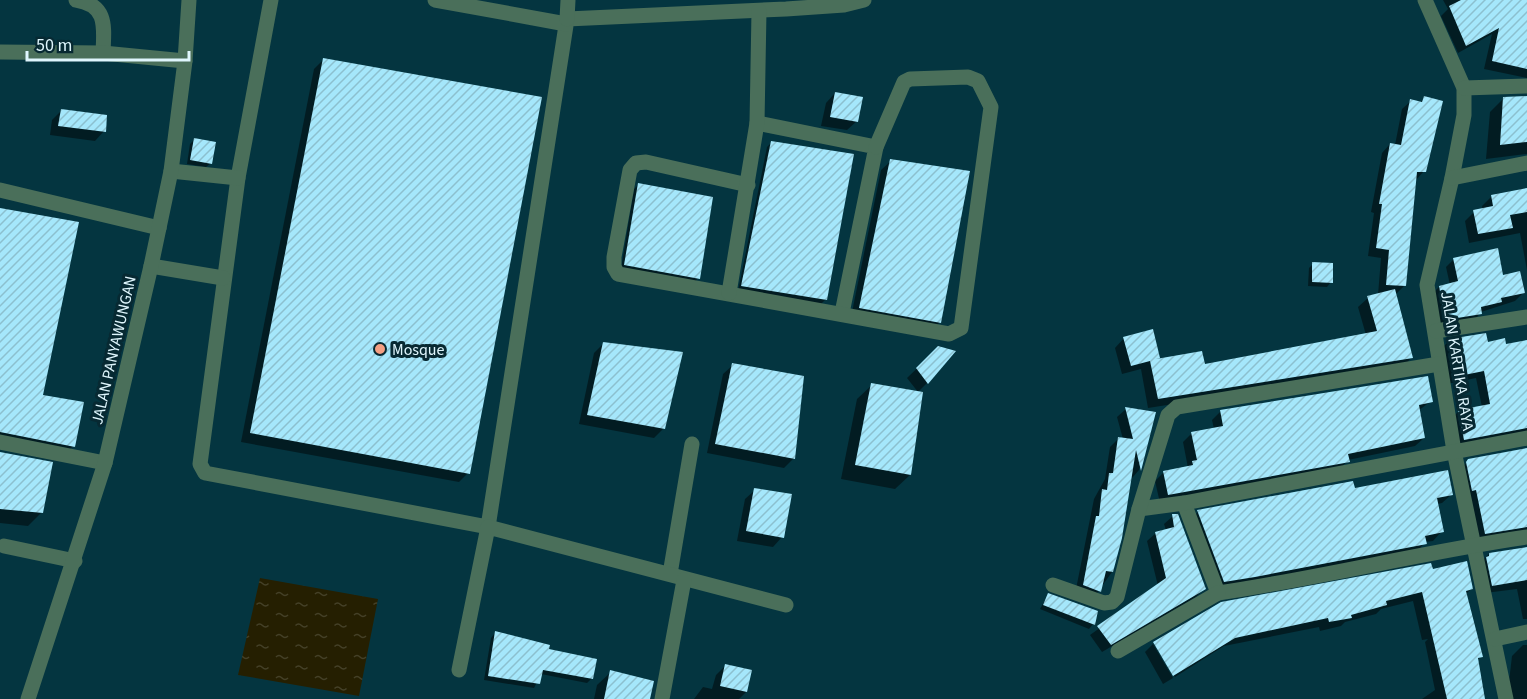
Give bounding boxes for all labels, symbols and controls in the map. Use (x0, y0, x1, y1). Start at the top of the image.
scale bar (27, 24, 189, 62)
text: 50 m (36, 33, 72, 58)
street label: JALAN PANYAWUNGAN (86, 274, 142, 427)
street label: JALAN KARTIKA RAYA (1435, 290, 1479, 433)
place label: Mosque (392, 339, 445, 361)
marker: Mosque (373, 342, 387, 356)

